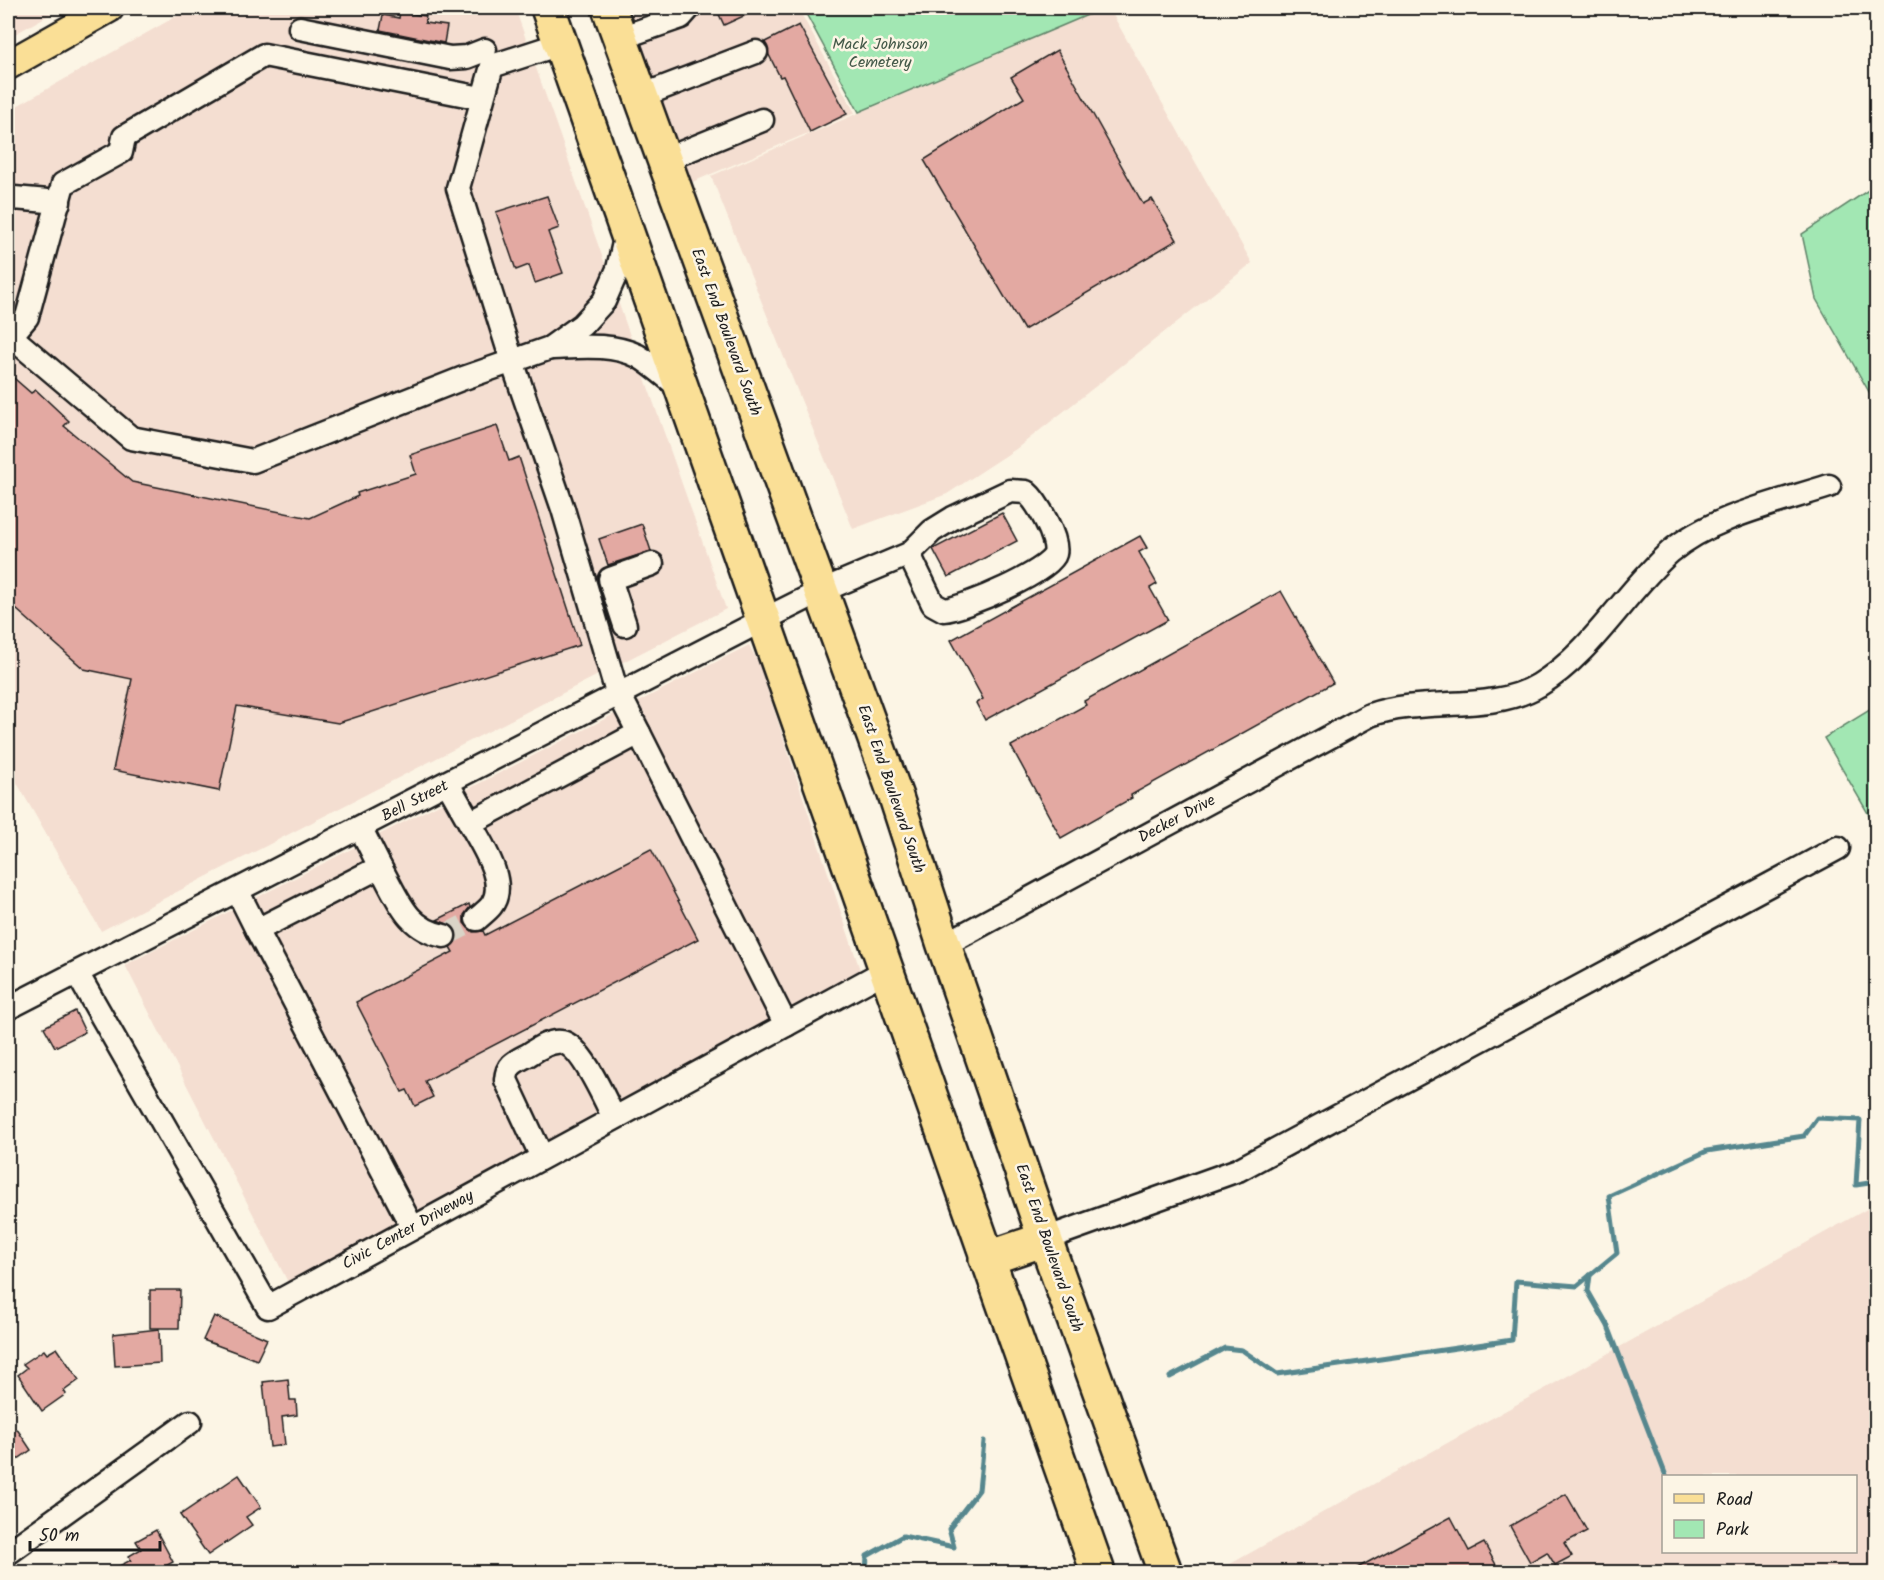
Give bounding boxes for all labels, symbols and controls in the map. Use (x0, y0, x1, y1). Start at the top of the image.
park label: Mack Johnson Cemetery (832, 32, 928, 75)
street label: East End Boulevard South (684, 245, 768, 419)
street label: East End Boulevard South (850, 701, 932, 877)
street label: Bell Street (377, 773, 454, 829)
street label: Decker Drive (1134, 788, 1220, 850)
street label: East End Boulevard South (1008, 1160, 1090, 1336)
street label: Civic Center Driveway (338, 1183, 479, 1277)
legend (1662, 1475, 1857, 1553)
text: Road (1716, 1486, 1753, 1515)
scale bar (30, 1514, 160, 1552)
text: Park (1716, 1516, 1749, 1545)
text: 50 m (39, 1522, 79, 1551)

